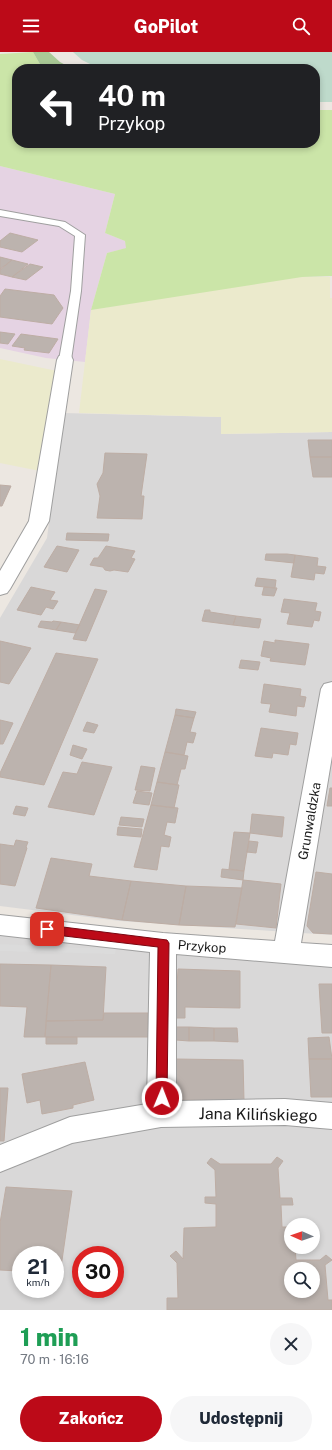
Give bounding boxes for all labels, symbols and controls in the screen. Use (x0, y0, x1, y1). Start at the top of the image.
icon: menu (20, 15, 42, 37)
icon: search (290, 15, 312, 37)
text: GoPilot (134, 16, 198, 37)
text: 40 m (98, 79, 166, 112)
icon: left (32, 80, 84, 132)
text: Przykop (98, 113, 165, 134)
street label: Grunwaldzka (295, 781, 324, 861)
pin (30, 912, 64, 946)
icon: arrive (36, 918, 58, 940)
street label: Przykop (177, 937, 227, 956)
position arrow (141, 1077, 183, 1119)
street label: Jana Kilińskiego (198, 1104, 318, 1125)
north arrow (284, 1218, 320, 1254)
map controls (284, 1218, 320, 1298)
speed limit sign: 30 (72, 1246, 124, 1298)
text: 21 (27, 1255, 49, 1279)
button: search (284, 1262, 320, 1298)
text: km/h (26, 1276, 50, 1288)
text: 1 min (20, 1323, 79, 1351)
button: close (270, 1323, 312, 1365)
text: 70 m · 16:16 (20, 1352, 89, 1367)
button: Zakończ (20, 1396, 162, 1442)
button: Udostępnij (170, 1396, 312, 1442)

